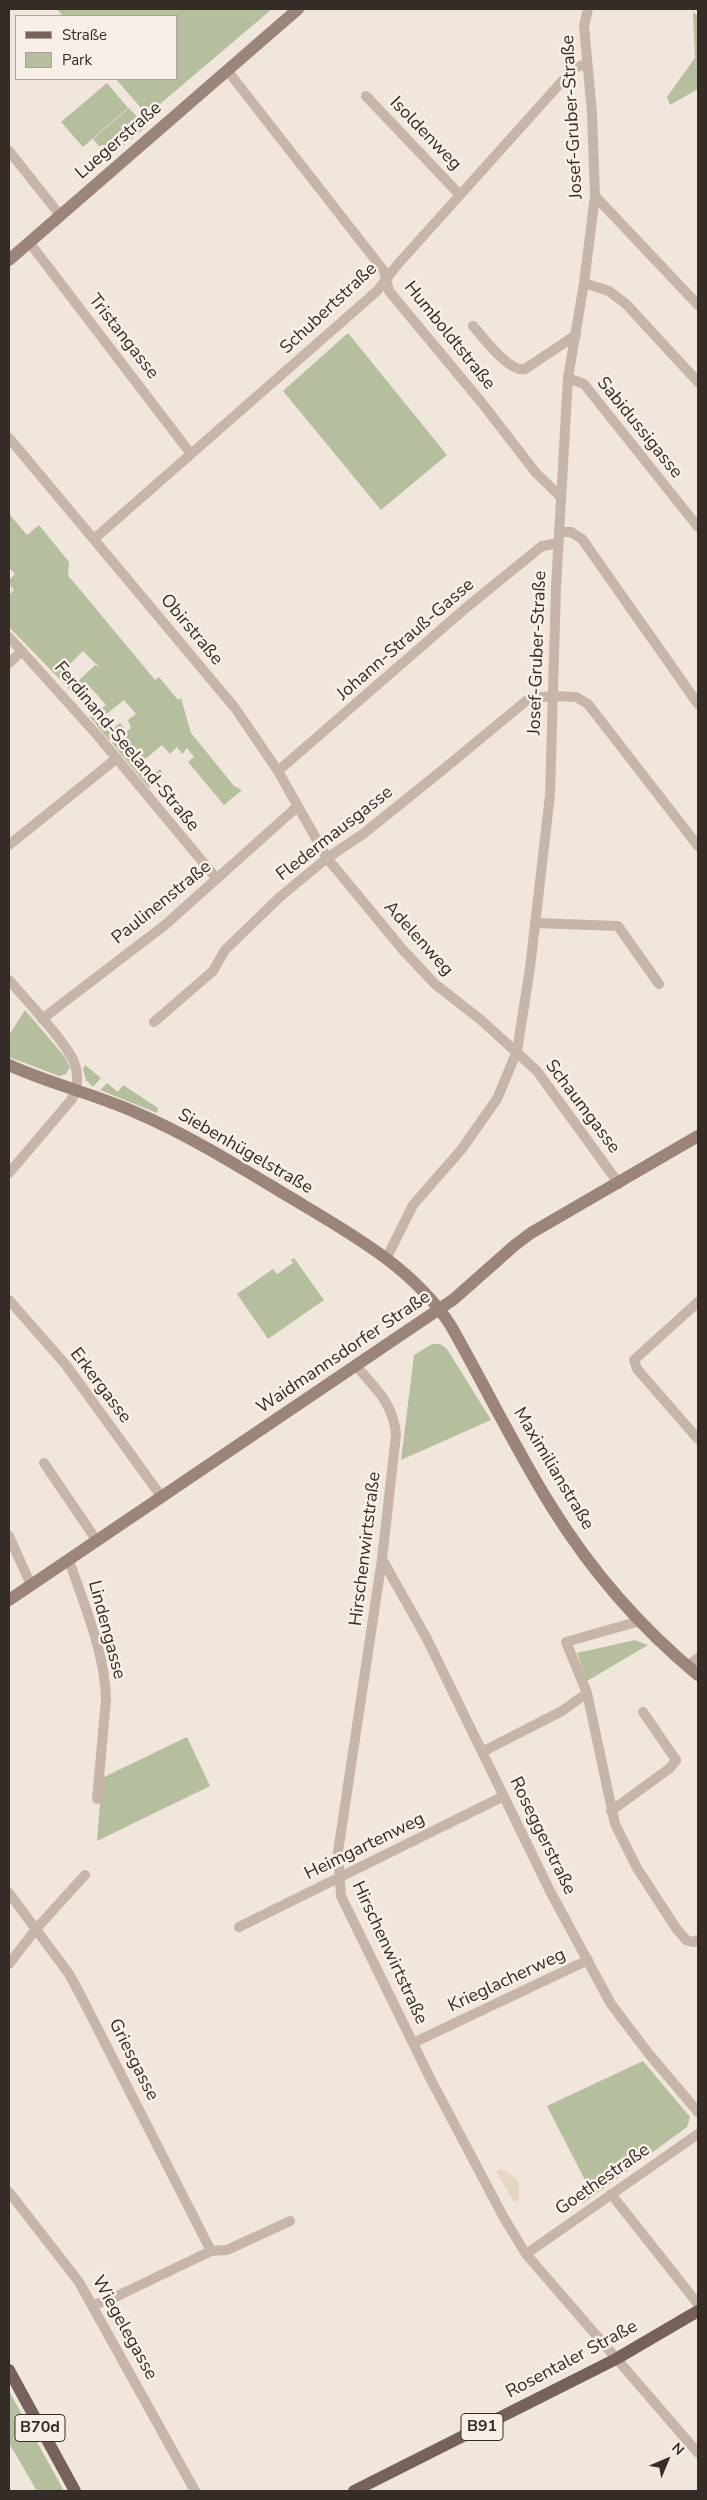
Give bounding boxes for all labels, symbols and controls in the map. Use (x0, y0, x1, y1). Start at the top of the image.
legend (15, 15, 178, 80)
text: Straße (62, 25, 107, 45)
street label: Josef-Gruber-Straße (558, 34, 588, 200)
text: Park (62, 50, 92, 70)
street label: Isoldenweg (385, 93, 465, 175)
street label: Luegerstraße (71, 98, 167, 184)
street label: Schubertstraße (276, 259, 382, 359)
street label: Humboldtstraße (399, 277, 499, 395)
street label: Tristangasse (83, 290, 163, 384)
street label: Sabidussigasse (591, 373, 687, 483)
street label: Josef-Gruber-Straße (524, 570, 552, 736)
street label: Johann-Strauß-Gasse (333, 574, 479, 706)
street label: Obirstraße (155, 590, 227, 670)
street label: Ferdinand-Seeland-Straße (49, 658, 203, 836)
street label: Fledermausgasse (272, 782, 398, 886)
street label: Paulinenstraße (108, 856, 216, 950)
street label: Adelenweg (379, 897, 457, 981)
street label: Schaumgasse (540, 1056, 624, 1158)
street label: Siebenhügelstraße (174, 1105, 316, 1199)
street label: Waidmannsdorfer Straße (253, 1287, 435, 1419)
street label: Erkergasse (65, 1344, 135, 1428)
street label: Maximilianstraße (508, 1404, 598, 1534)
street label: Hirschenwirtstraße (346, 1471, 386, 1627)
street label: Lindengasse (82, 1578, 130, 1682)
street label: Roseggerstraße (504, 1774, 580, 1898)
street label: Heimgartenweg (301, 1809, 429, 1885)
street label: Hirschenwirtstraße (346, 1878, 432, 2028)
street label: Krieglacherweg (445, 1944, 569, 2018)
street label: Griesgasse (103, 2015, 163, 2105)
street label: Goethestraße (552, 2140, 654, 2220)
street label: Wiegelegasse (87, 2272, 161, 2384)
street label: Rosentaler Straße (503, 2316, 641, 2404)
road number: B70d (15, 2414, 65, 2442)
road number: B91 (461, 2414, 503, 2440)
north arrow (642, 2435, 692, 2485)
text: N (668, 2439, 688, 2459)

